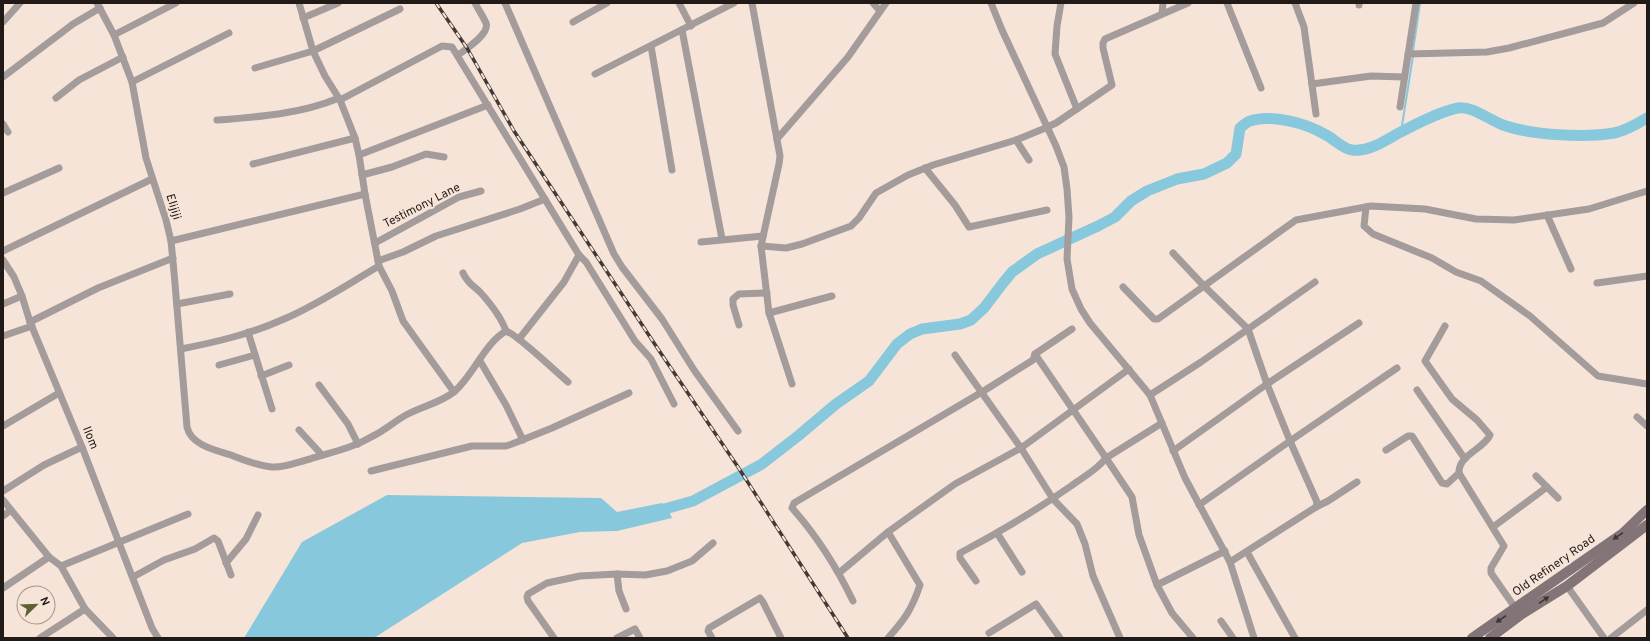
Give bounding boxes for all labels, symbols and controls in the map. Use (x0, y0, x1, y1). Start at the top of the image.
street label: Testimony Lane (381, 180, 463, 232)
street label: Elijiji (162, 192, 184, 222)
street label: Ilom (78, 424, 102, 452)
street label: Old Refinery Road (1509, 531, 1599, 601)
one-way arrow (1613, 532, 1624, 540)
north arrow (16, 585, 56, 625)
text: N (36, 595, 52, 608)
one-way arrow (1539, 596, 1550, 603)
one-way arrow (1495, 615, 1506, 623)

